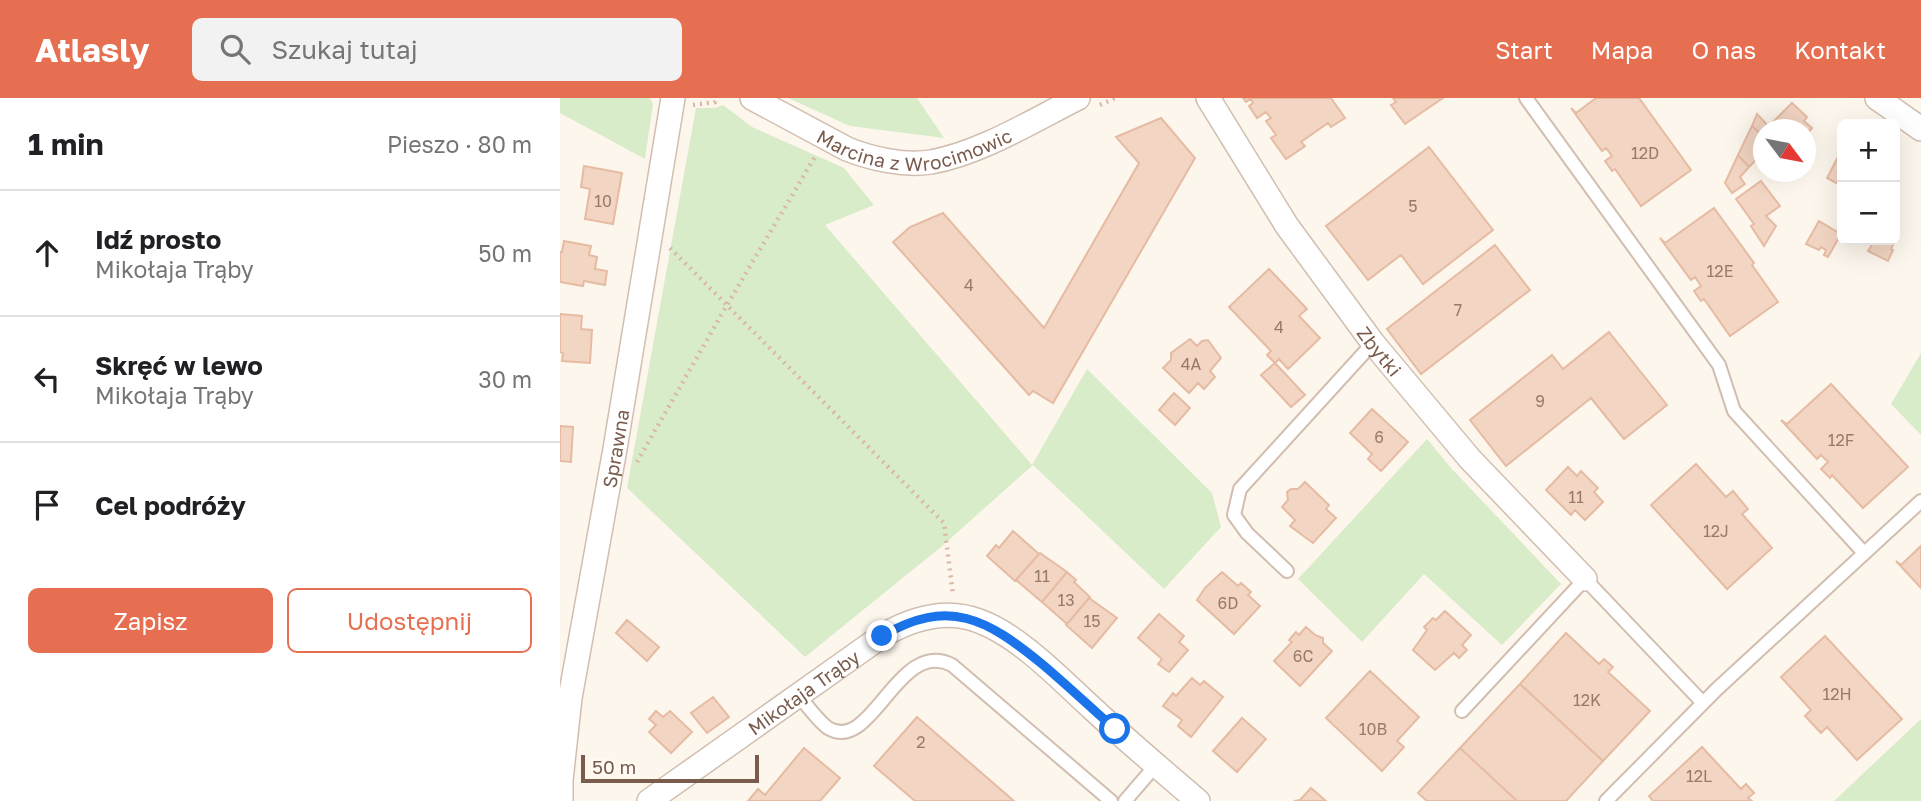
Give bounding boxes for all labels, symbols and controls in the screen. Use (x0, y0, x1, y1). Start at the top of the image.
search box (192, 18, 682, 81)
text: Atlasly (35, 30, 150, 69)
icon: search (216, 30, 254, 68)
text: Szukaj tutaj (272, 34, 418, 65)
text: Start (1495, 35, 1553, 64)
text: Mapa (1591, 35, 1653, 64)
text: O nas (1691, 35, 1756, 64)
text: Kontakt (1794, 35, 1886, 64)
street label: Marcina z Wrocimowic (813, 116, 1015, 142)
north arrow (1753, 119, 1816, 182)
map controls (1837, 119, 1900, 245)
button: + (1837, 119, 1900, 182)
text: Marcina z Wrocimowic (813, 123, 1015, 175)
text: 1 min (28, 126, 104, 162)
text: Pieszo · 80 m (387, 130, 532, 158)
house number: 12D (1631, 143, 1659, 163)
button: − (1837, 182, 1900, 245)
house number: 10 (594, 191, 612, 211)
house number: 5 (1408, 196, 1418, 216)
text: Idź prosto (95, 224, 221, 255)
icon: ahead (28, 234, 66, 272)
text: 50 m (478, 239, 532, 267)
text: Mikołaja Trąby (95, 255, 254, 283)
house number: 12E (1707, 261, 1733, 281)
house number: 4 (964, 275, 974, 295)
house number: 7 (1454, 300, 1462, 320)
house number: 4 (1274, 317, 1284, 337)
street label: Zbytki (1353, 321, 1407, 380)
text: Skręć w lewo (95, 350, 263, 381)
house number: 4A (1181, 354, 1202, 374)
icon: left (28, 360, 66, 398)
text: 30 m (478, 365, 532, 393)
text: Mikołaja Trąby (95, 381, 254, 409)
house number: 9 (1535, 391, 1545, 411)
street label: Sprawna (597, 407, 633, 490)
house number: 6 (1374, 427, 1384, 447)
house number: 12F (1828, 430, 1854, 450)
icon: arrive (28, 486, 66, 524)
house number: 11 (1568, 487, 1584, 507)
text: Cel podróży (95, 490, 246, 521)
house number: 12J (1703, 521, 1729, 541)
house number: 11 (1034, 566, 1050, 586)
button: Zapisz (28, 588, 273, 653)
button: Udostępnij (287, 588, 532, 653)
house number: 13 (1057, 590, 1075, 610)
house number: 6D (1218, 593, 1238, 613)
house number: 15 (1083, 611, 1101, 631)
route end (866, 620, 897, 651)
street label: Mikołaja Trąby (743, 644, 864, 739)
house number: 6C (1293, 646, 1313, 666)
house number: 12H (1822, 684, 1852, 704)
house number: 12K (1573, 690, 1601, 710)
route start (1099, 713, 1130, 744)
house number: 10B (1359, 719, 1387, 739)
house number: 2 (916, 732, 926, 752)
scale bar (581, 752, 760, 784)
text: 50 m (592, 755, 636, 778)
house number: 12L (1686, 766, 1712, 786)

